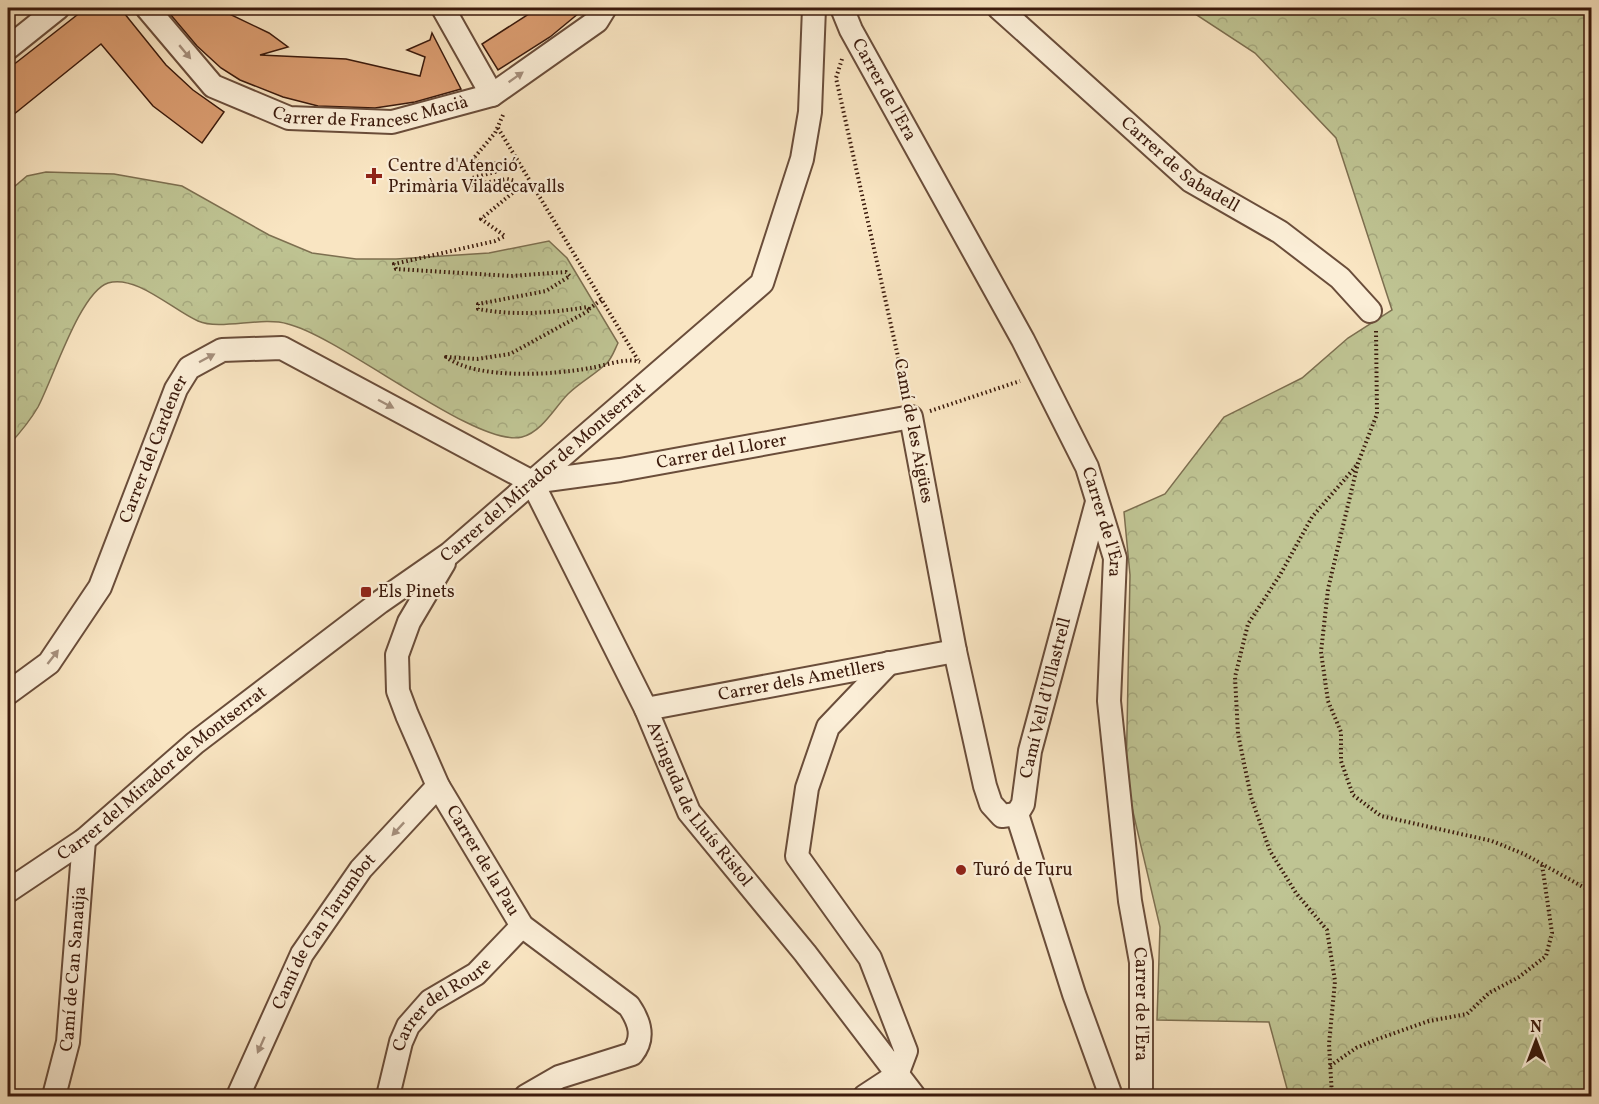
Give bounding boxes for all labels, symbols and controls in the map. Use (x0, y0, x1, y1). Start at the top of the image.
street label: Carrer de l'Era (846, 34, 923, 146)
one-way arrow (178, 45, 190, 60)
one-way arrow (508, 71, 524, 83)
street label: Carrer de Francesc Macià (268, 89, 471, 135)
street label: Carrer de Sabadell (1115, 111, 1244, 219)
place label: Centre d'Atenció Primària Viladecavalls (388, 154, 565, 200)
marker: Centre d'Atenció Primària Viladecavalls (365, 167, 383, 185)
one-way arrow (199, 353, 216, 363)
street label: Camí de les Aigües (887, 357, 939, 505)
street label: Carrer del Cardener (113, 370, 194, 527)
street label: Carrer del Mirador de Montserrat (435, 377, 651, 569)
one-way arrow (378, 399, 395, 409)
street label: Carrer del Llorer (654, 427, 789, 476)
street label: Carrer de l'Era (1075, 464, 1128, 578)
place label: Els Pinets (378, 580, 455, 605)
marker: Els Pinets (359, 585, 373, 599)
street label: Camí Vell d'Ullastrell (1014, 615, 1078, 781)
one-way arrow (46, 649, 58, 664)
street label: Carrer dels Ametllers (716, 652, 887, 708)
street label: Carrer del Mirador de Montserrat (52, 680, 272, 867)
street label: Avinguda de Lluís Ristol (640, 718, 758, 892)
street label: Carrer de la Pau (440, 801, 526, 921)
one-way arrow (391, 821, 405, 836)
street label: Camí de Can Tarumbot (266, 848, 382, 1014)
place label: Turó de Turu (973, 858, 1073, 883)
marker: Turó de Turu (954, 863, 968, 877)
street label: Camí de Can Sanaüja (53, 885, 93, 1055)
street label: Carrer de l'Era (1126, 945, 1154, 1061)
street label: Carrer del Roure (387, 952, 497, 1054)
north arrow (1506, 1011, 1566, 1071)
text: N (1530, 1017, 1542, 1039)
one-way arrow (256, 1036, 265, 1053)

